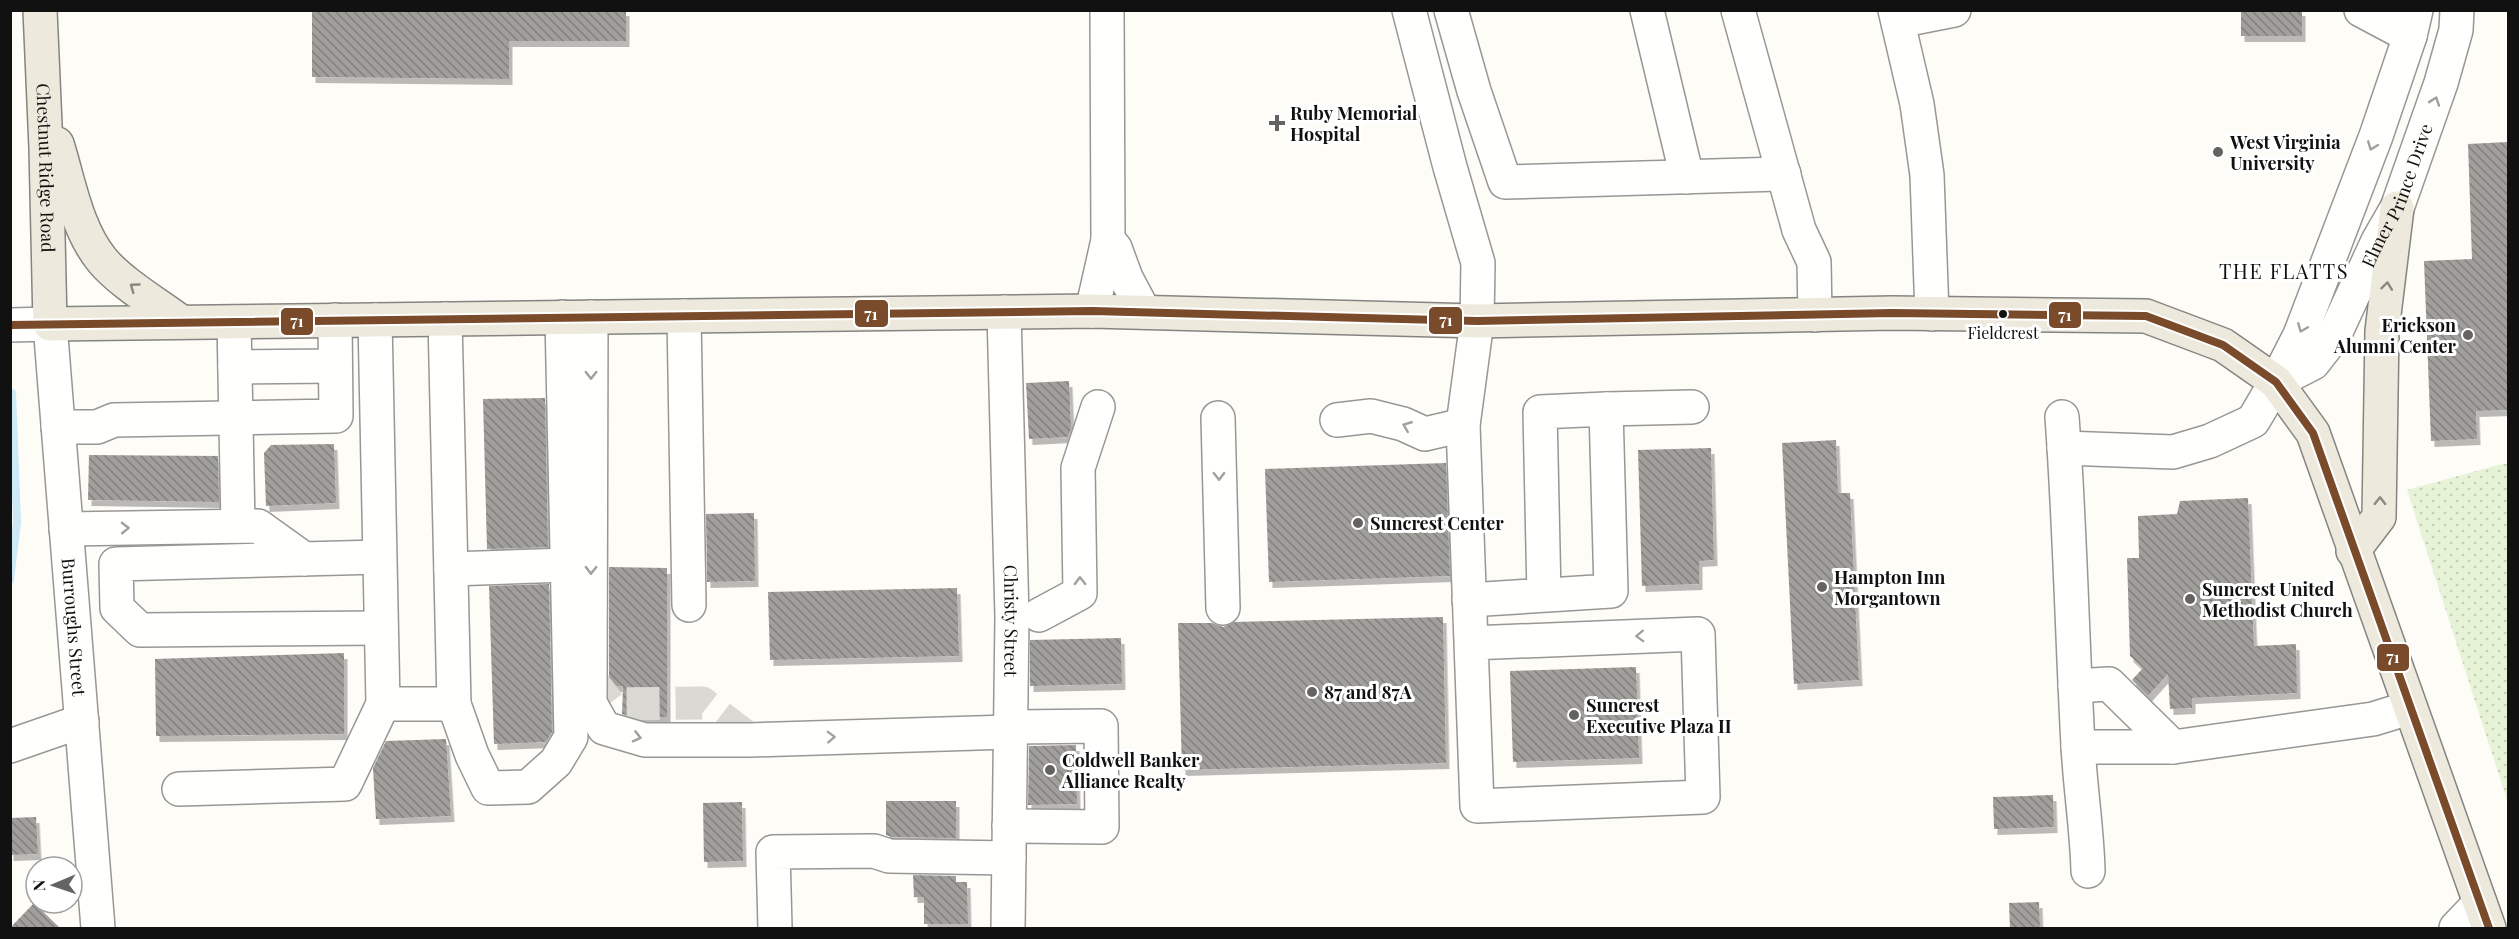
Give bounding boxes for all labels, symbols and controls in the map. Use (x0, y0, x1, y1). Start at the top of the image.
street label: Chestnut Ridge Road (31, 83, 60, 253)
one-way arrow (2427, 96, 2440, 107)
place label: Ruby Memorial Hospital (1290, 101, 1418, 146)
marker: Ruby Memorial Hospital (1268, 114, 1286, 132)
street label: Elmer Prince Drive (2355, 120, 2438, 271)
place label: West Virginia University (2229, 130, 2341, 175)
one-way arrow (2367, 140, 2379, 151)
marker: West Virginia University (2211, 145, 2225, 159)
district label: THE FLATTS (2219, 257, 2349, 284)
one-way arrow (2380, 281, 2393, 290)
one-way arrow (130, 283, 141, 294)
line badge: 71 (854, 299, 889, 328)
line badge: 71 (2048, 301, 2082, 329)
text: 71 (864, 303, 878, 324)
text: 71 (2058, 304, 2072, 325)
line badge: 71 (1428, 306, 1463, 335)
line badge: 71 (280, 307, 314, 336)
marker: Fieldcrest (1997, 308, 2009, 320)
text: 71 (1439, 309, 1453, 330)
text: 71 (290, 310, 304, 331)
place label: Erickson Alumni Center (2333, 313, 2457, 358)
place label: Fieldcrest (1967, 322, 2039, 343)
one-way arrow (2297, 322, 2309, 333)
marker: Erickson Alumni Center (2461, 328, 2475, 342)
one-way arrow (585, 371, 597, 380)
one-way arrow (1402, 421, 1413, 433)
one-way arrow (1213, 472, 1226, 481)
one-way arrow (2373, 497, 2386, 506)
place label: Suncrest Center (1370, 511, 1504, 535)
marker: Suncrest Center (1351, 516, 1365, 530)
one-way arrow (120, 522, 129, 534)
street label: Burroughs Street (57, 557, 92, 698)
street label: Christy Street (999, 565, 1024, 678)
place label: Hampton Inn Morgantown (1834, 565, 1945, 610)
one-way arrow (585, 566, 597, 575)
one-way arrow (1074, 577, 1086, 586)
place label: Suncrest United Methodist Church (2202, 577, 2353, 622)
marker: Hampton Inn Morgantown (1815, 580, 1829, 594)
marker: Suncrest United Methodist Church (2183, 592, 2197, 606)
one-way arrow (1635, 630, 1644, 643)
line badge: 71 (2376, 643, 2410, 672)
text: 71 (2386, 646, 2400, 667)
place label: 87 and 87A (1324, 680, 1413, 704)
marker: 87 and 87A (1305, 685, 1319, 699)
place label: Suncrest Executive Plaza II (1586, 693, 1732, 738)
marker: Suncrest Executive Plaza II (1567, 708, 1581, 722)
one-way arrow (632, 730, 642, 743)
one-way arrow (827, 731, 836, 744)
place label: Coldwell Banker Alliance Realty (1061, 748, 1200, 793)
marker: Coldwell Banker Alliance Realty (1043, 763, 1057, 777)
north arrow (24, 855, 84, 915)
text: N (28, 879, 49, 892)

